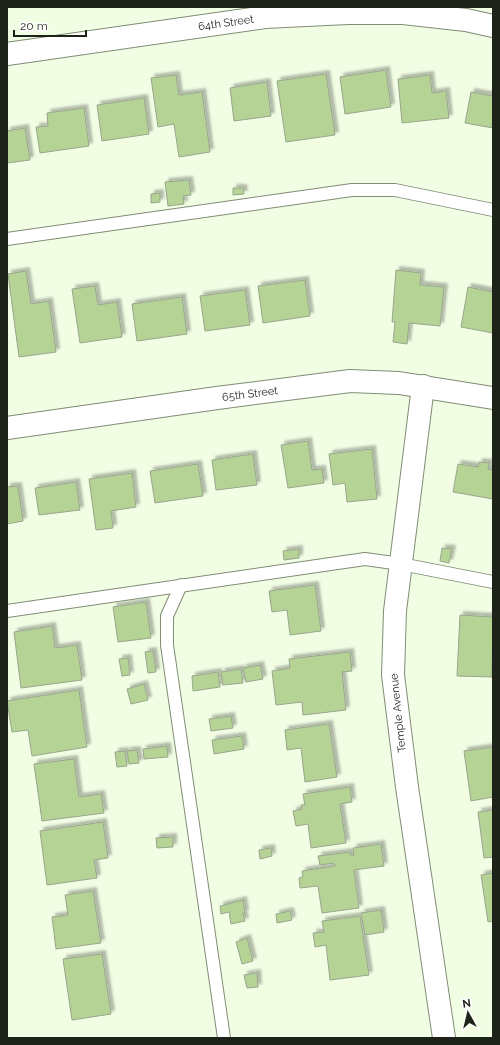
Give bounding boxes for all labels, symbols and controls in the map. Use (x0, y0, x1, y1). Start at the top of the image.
scale bar (14, 12, 86, 38)
street label: 64th Street (197, 13, 255, 33)
text: 20 m (20, 19, 48, 33)
street label: 65th Street (221, 384, 279, 404)
street label: Temple Avenue (387, 672, 409, 753)
north arrow (448, 993, 488, 1033)
text: N (462, 997, 472, 1011)

